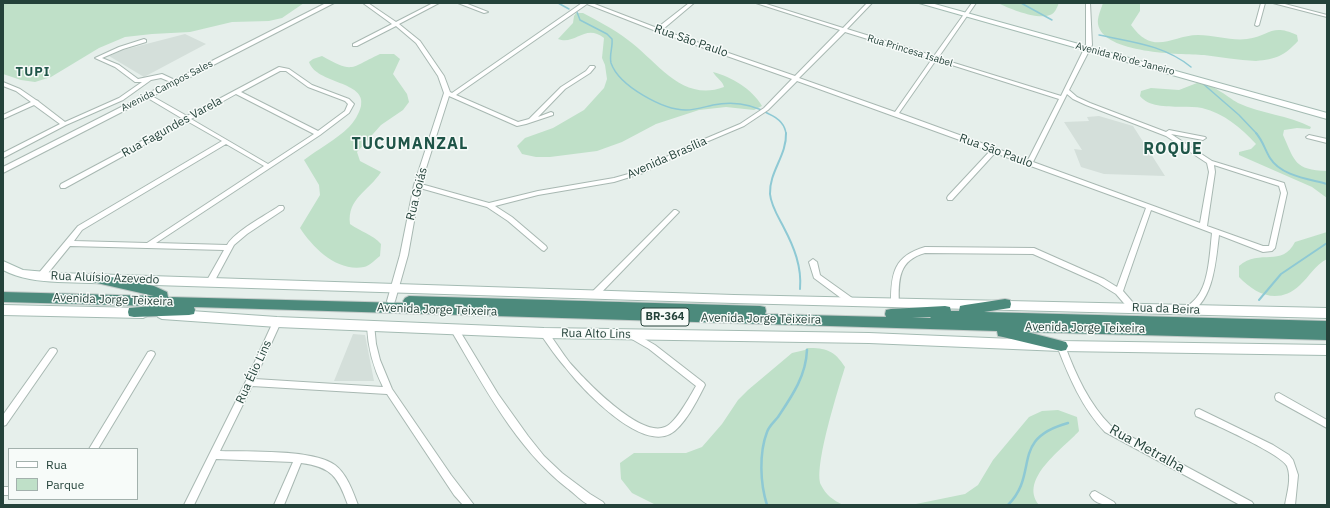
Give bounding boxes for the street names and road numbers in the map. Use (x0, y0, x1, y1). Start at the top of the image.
street label: Rua São Paulo (652, 22, 730, 60)
street label: Rua Princesa Isabel (866, 32, 954, 70)
street label: Avenida Rio de Janeiro (1074, 40, 1176, 78)
street label: Avenida Campos Sales (119, 58, 215, 114)
street label: Rua Fagundes Varela (119, 93, 225, 161)
street label: Rua São Paulo (957, 131, 1035, 171)
street label: Avenida Brasília (625, 134, 709, 182)
street label: Rua Goiás (403, 166, 431, 222)
street label: Rua Aluísio Azevedo (50, 269, 160, 287)
street label: Avenida Jorge Teixeira (53, 291, 173, 309)
street label: Avenida Jorge Teixeira (377, 301, 497, 319)
street label: Rua da Beira (1132, 301, 1200, 317)
road number: BR-364 (641, 308, 689, 326)
street label: Avenida Jorge Teixeira (701, 311, 821, 327)
street label: Avenida Jorge Teixeira (1025, 320, 1145, 336)
street label: Rua Alto Lins (561, 326, 631, 342)
street label: Rua Élio Lins (233, 338, 275, 406)
street label: Rua Metralha (1106, 421, 1188, 477)

